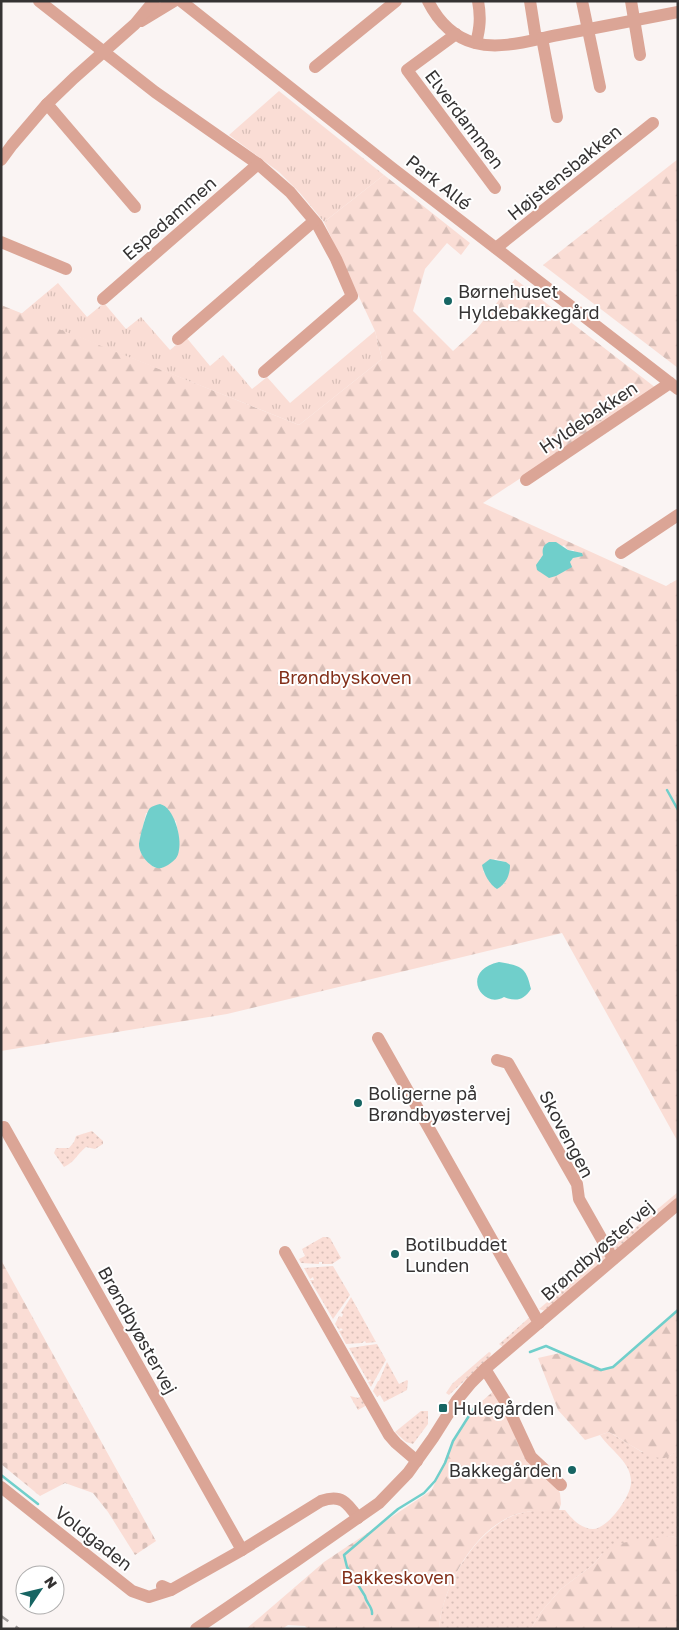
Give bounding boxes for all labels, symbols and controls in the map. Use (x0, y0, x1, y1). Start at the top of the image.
street label: Elverdammen (421, 65, 509, 173)
street label: Højstensbakken (503, 119, 625, 225)
street label: Park Allé (402, 150, 476, 214)
street label: Espedammen (118, 171, 220, 265)
place label: Børnehuset Hyldebakkegård (458, 280, 600, 323)
marker: Børnehuset Hyldebakkegård (442, 295, 454, 307)
street label: Hyldebakken (535, 376, 641, 458)
park label: Brøndbyskoven (278, 666, 412, 688)
place label: Boligerne på Brøndbyøstervej (368, 1082, 511, 1125)
street label: Skovengen (535, 1087, 599, 1181)
marker: Boligerne på Brøndbyøstervej (352, 1097, 364, 1109)
street label: Brøndbyøstervej (536, 1195, 658, 1305)
place label: Botilbuddet Lunden (405, 1233, 507, 1276)
marker: Botilbuddet Lunden (389, 1248, 401, 1260)
street label: Brøndbyøstervej (94, 1262, 182, 1398)
place label: Hulegården (453, 1397, 554, 1419)
marker: Hulegården (437, 1402, 449, 1414)
place label: Bakkegården (449, 1459, 562, 1481)
marker: Bakkegården (566, 1464, 578, 1476)
street label: Voldgaden (51, 1501, 137, 1575)
north arrow (15, 1565, 65, 1615)
park label: Bakkeskoven (341, 1566, 455, 1588)
text: N (41, 1573, 61, 1591)

